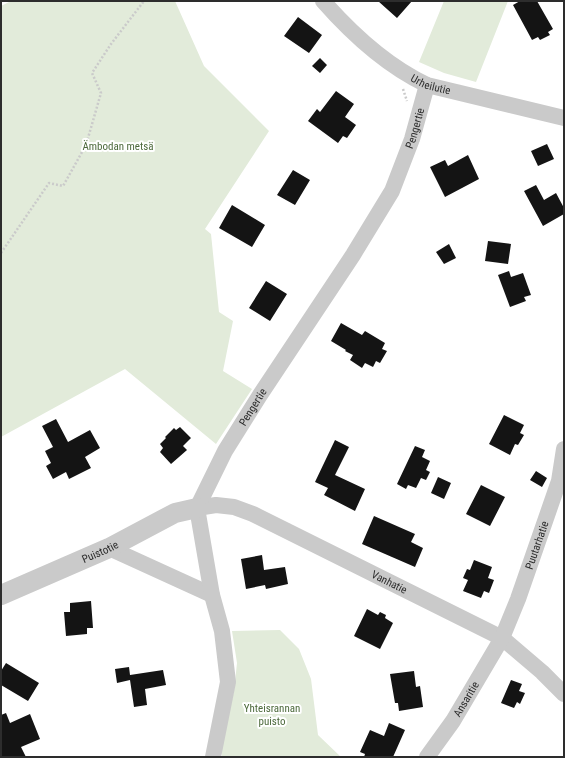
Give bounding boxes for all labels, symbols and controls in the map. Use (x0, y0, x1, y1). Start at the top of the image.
street label: Urheilutie (409, 71, 452, 97)
street label: Pengertie (402, 106, 427, 150)
park label: Ämbodan metsä (82, 140, 154, 153)
street label: Pengertie (236, 386, 269, 428)
street label: Puutarhatie (522, 519, 551, 571)
street label: Puistotie (80, 538, 120, 566)
street label: Vanhatie (369, 568, 409, 596)
street label: Ansaritie (451, 679, 481, 719)
park label: Yhteisrannan puisto (244, 702, 300, 728)

